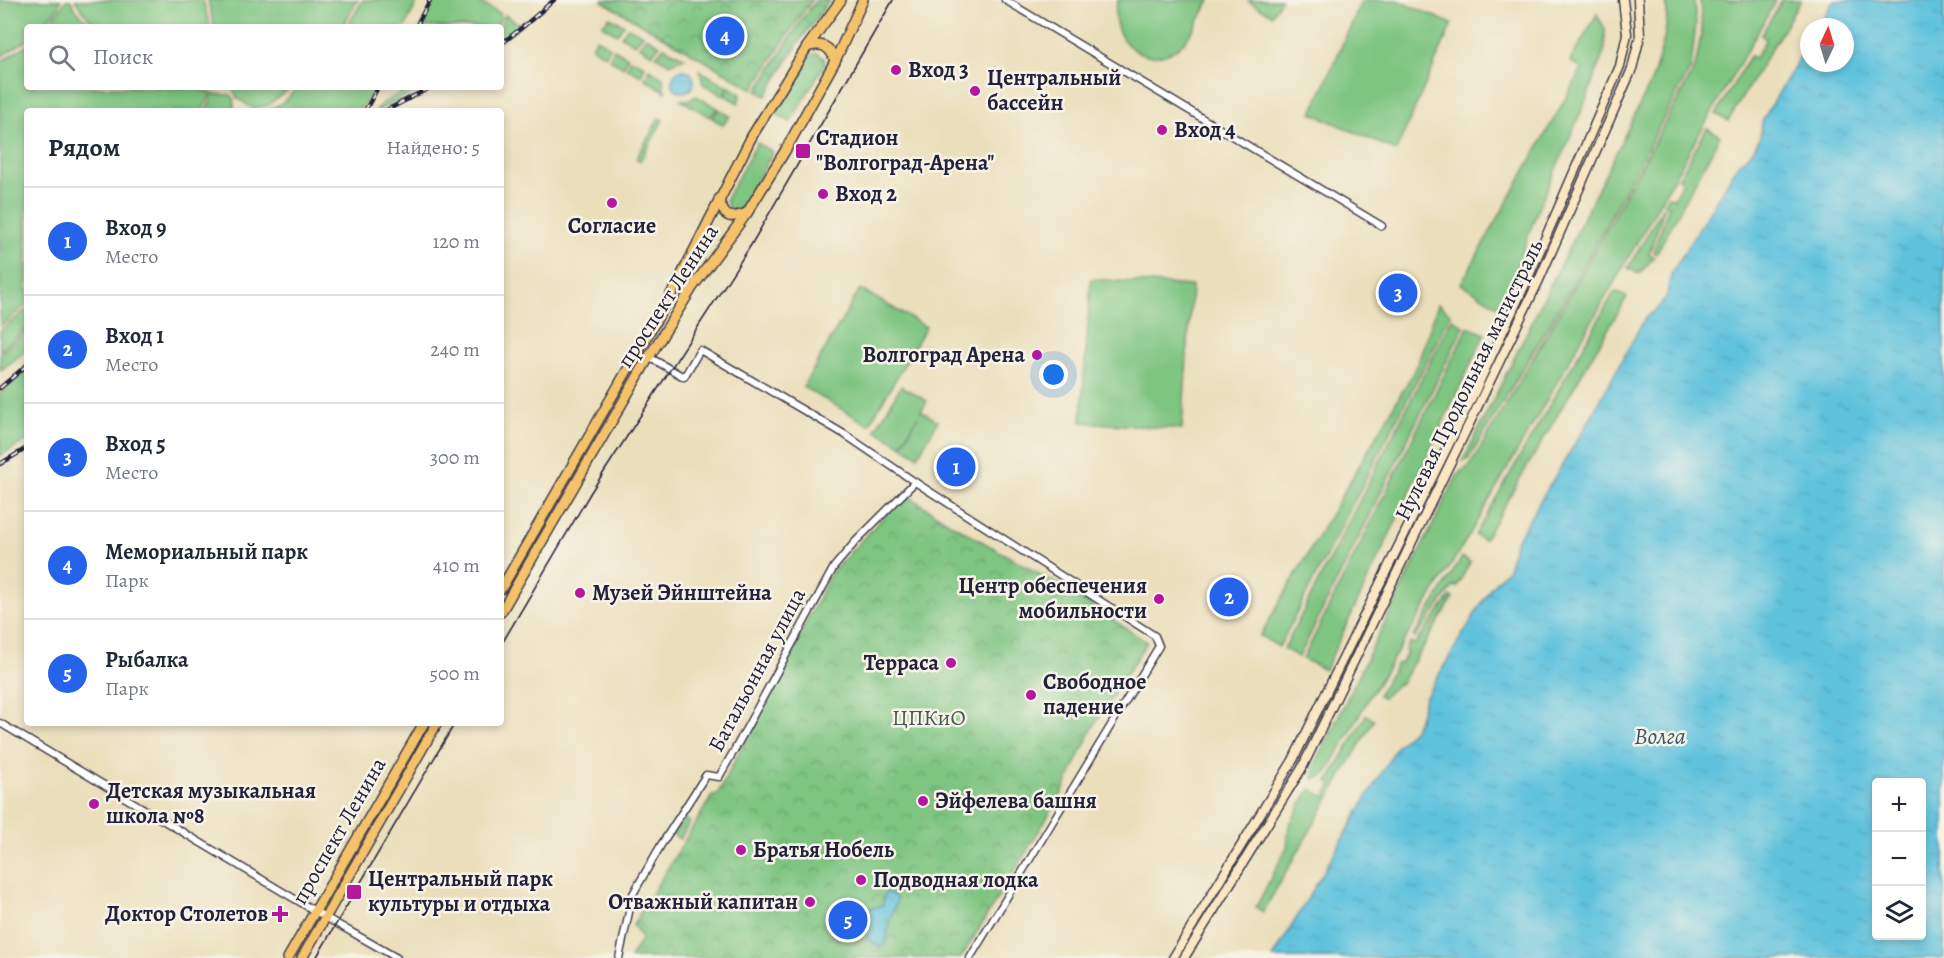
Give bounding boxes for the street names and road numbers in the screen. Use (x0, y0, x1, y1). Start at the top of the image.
street label: проспект Ленина (610, 218, 726, 374)
street label: Нулевая Продольная магистраль (1388, 234, 1551, 526)
street label: Батальонная улица (701, 582, 813, 757)
street label: проспект Ленина (285, 751, 394, 910)

